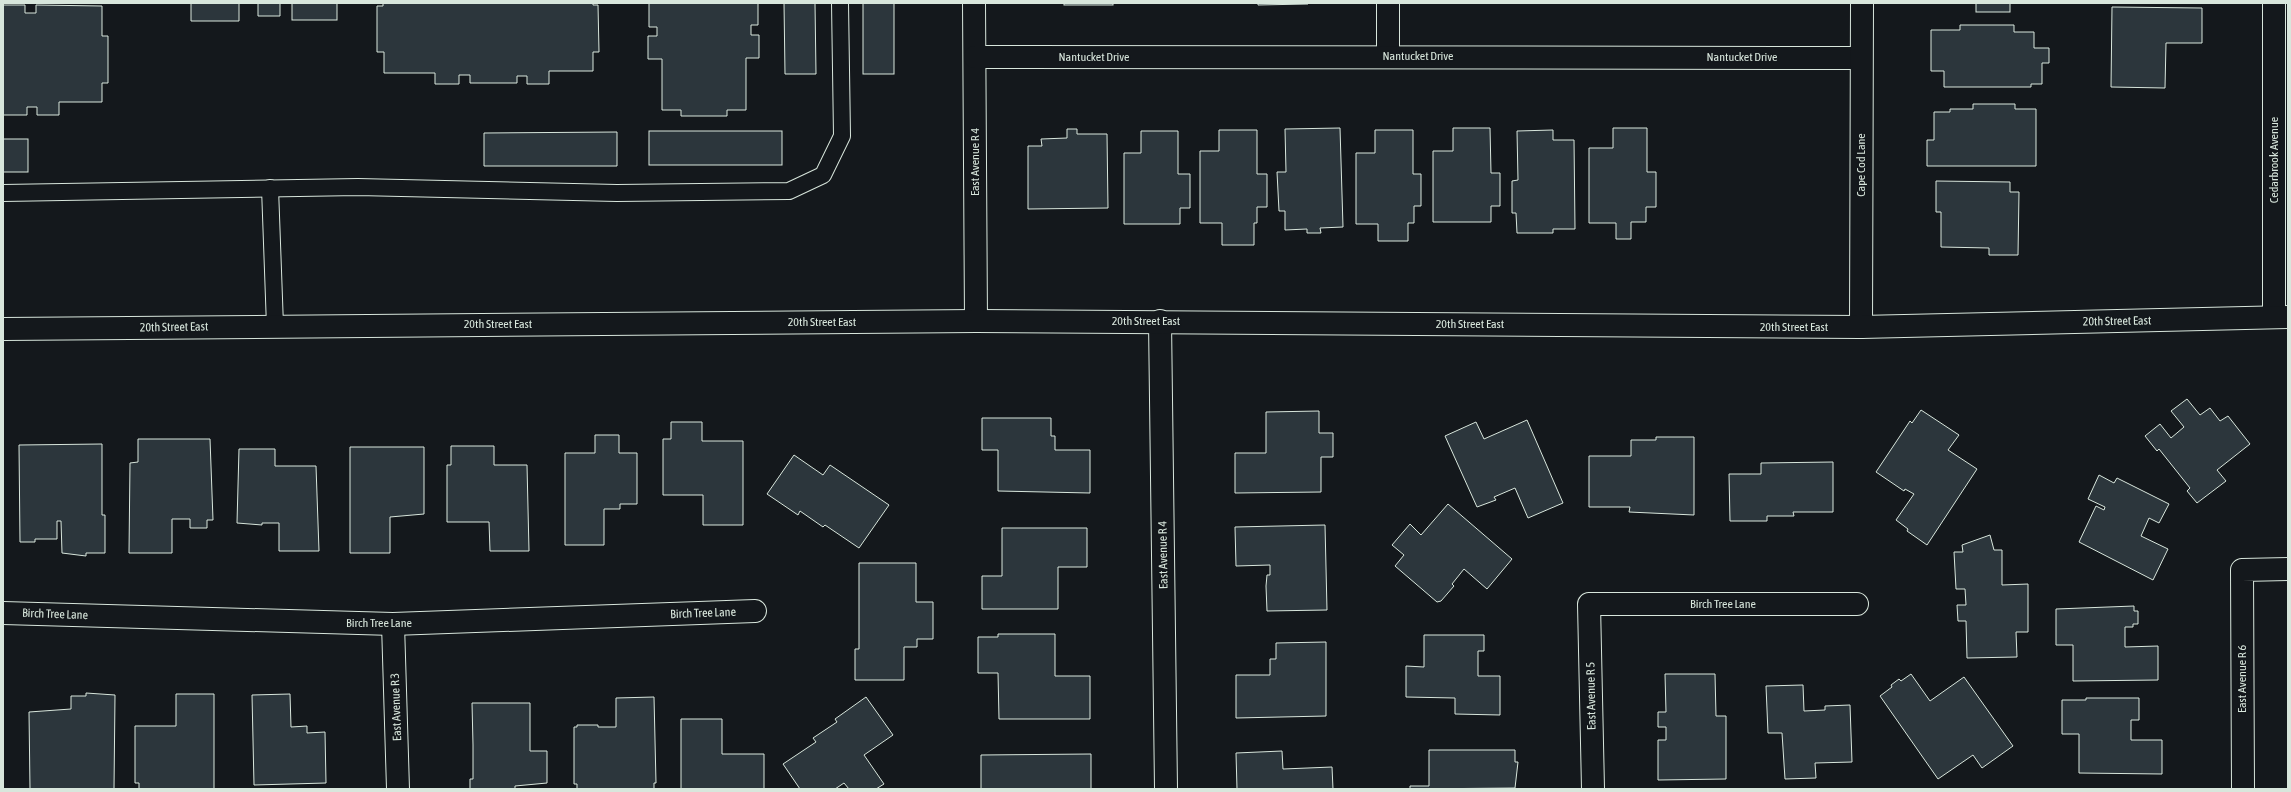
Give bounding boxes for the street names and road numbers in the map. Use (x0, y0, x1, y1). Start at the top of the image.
street label: Nantucket Drive (1382, 49, 1454, 63)
street label: Nantucket Drive (1058, 50, 1130, 64)
street label: Nantucket Drive (1706, 50, 1778, 64)
street label: Cedarbrook Avenue (2267, 117, 2281, 203)
street label: East Avenue R 4 (968, 128, 982, 196)
street label: Cape Cod Lane (1854, 133, 1868, 197)
street label: 20th Street East (2083, 313, 2152, 329)
street label: 20th Street East (1112, 314, 1181, 328)
street label: 20th Street East (788, 315, 857, 329)
street label: 20th Street East (464, 317, 533, 331)
street label: 20th Street East (1436, 317, 1505, 331)
street label: 20th Street East (140, 319, 209, 335)
street label: 20th Street East (1760, 320, 1829, 334)
street label: East Avenue R 4 (1155, 520, 1171, 589)
street label: Birch Tree Lane (1690, 597, 1756, 611)
street label: Birch Tree Lane (670, 605, 736, 621)
street label: Birch Tree Lane (22, 606, 88, 622)
street label: Birch Tree Lane (346, 616, 412, 630)
street label: East Avenue R 6 (2235, 645, 2249, 713)
street label: East Avenue R 5 (1583, 662, 1599, 730)
street label: East Avenue R 3 (388, 673, 404, 741)

